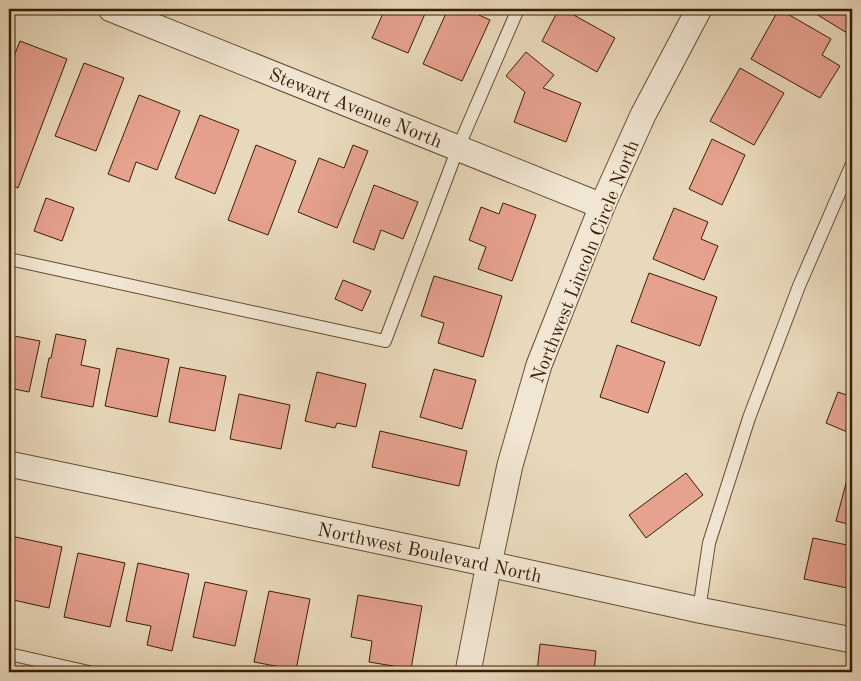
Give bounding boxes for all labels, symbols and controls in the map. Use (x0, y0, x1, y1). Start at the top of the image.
street label: Stewart Avenue North (266, 66, 444, 153)
street label: Northwest Lincoln Circle North (529, 138, 644, 386)
street label: Northwest Boulevard North (316, 521, 543, 588)

